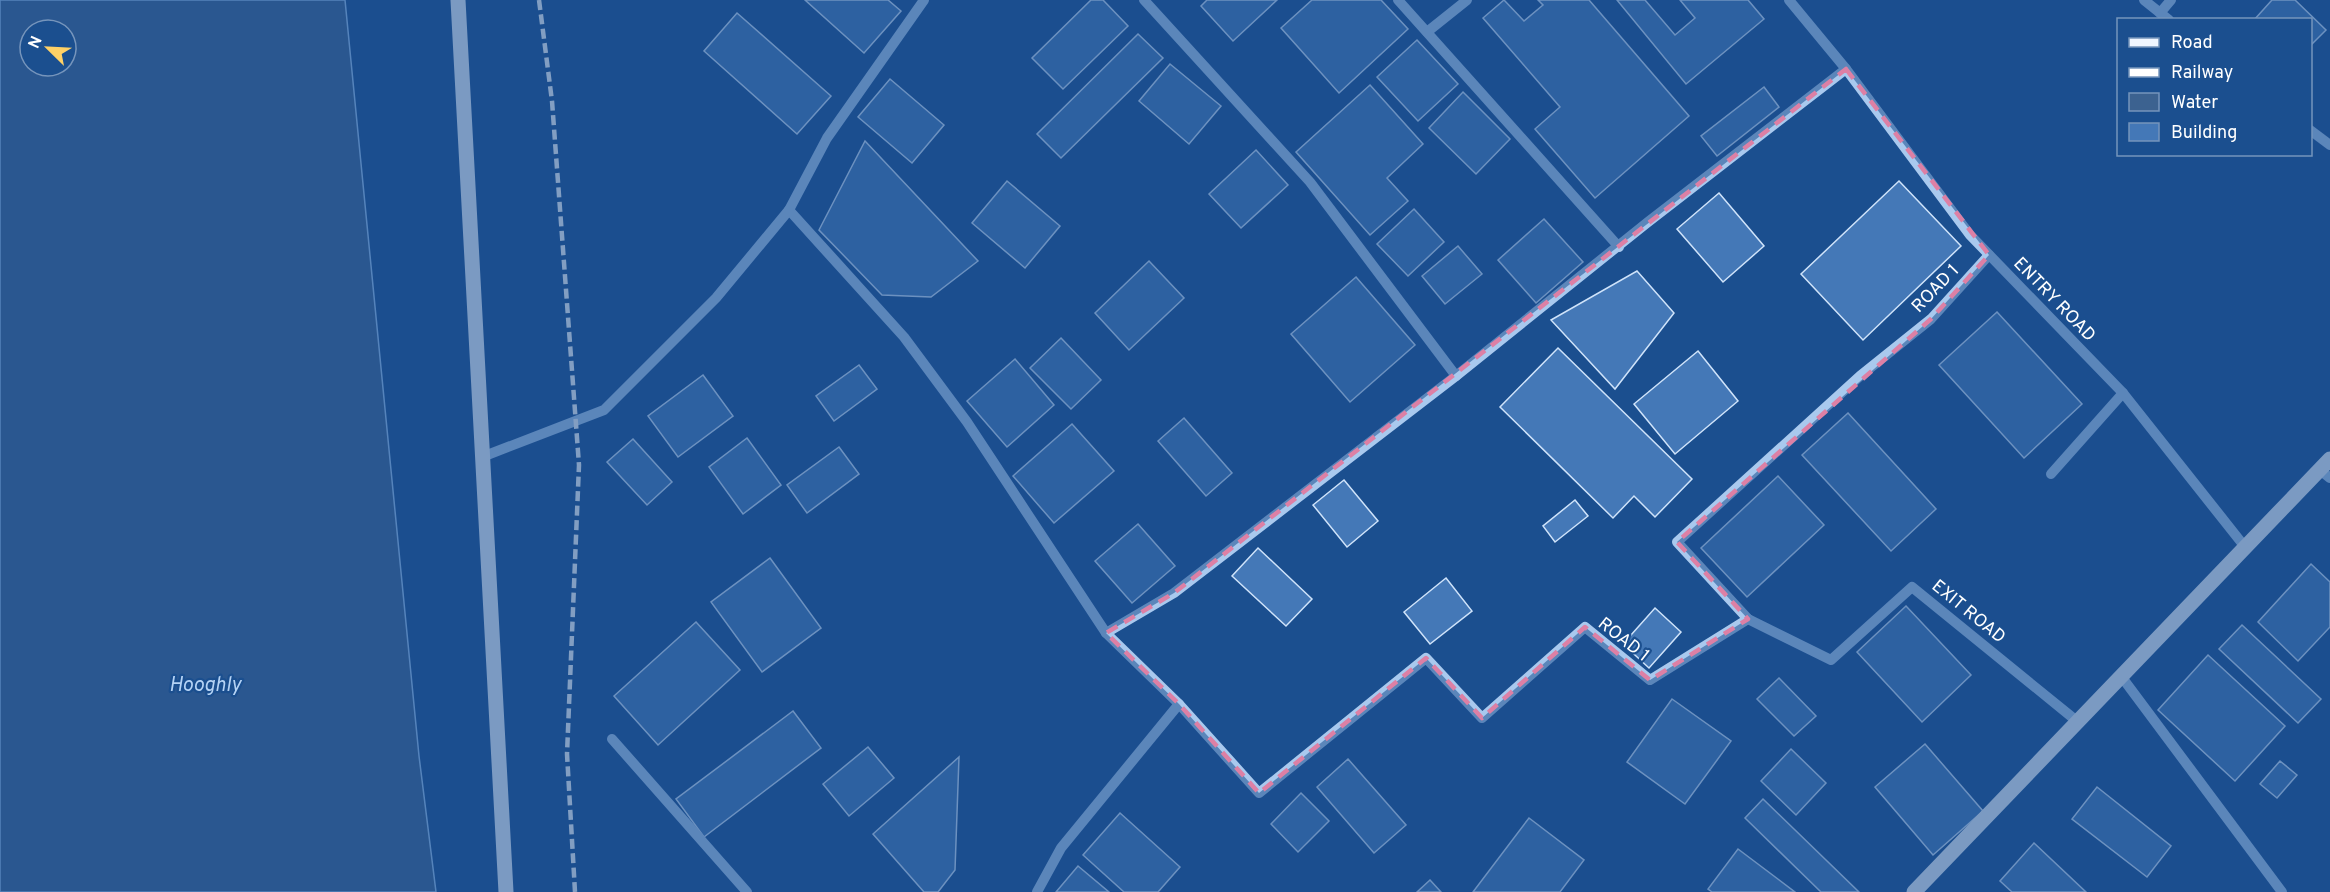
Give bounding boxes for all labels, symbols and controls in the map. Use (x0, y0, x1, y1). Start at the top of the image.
north arrow (18, 18, 78, 78)
legend (2117, 18, 2312, 156)
text: Road (2171, 32, 2213, 55)
text: N (25, 33, 48, 52)
text: Railway (2171, 62, 2233, 85)
text: Water (2171, 92, 2218, 115)
text: Building (2171, 122, 2237, 145)
street label: ENTRY ROAD (2008, 253, 2100, 347)
street label: ROAD 1 (1907, 260, 1965, 318)
street label: EXIT ROAD (1926, 575, 2010, 649)
street label: ROAD 1 (1593, 613, 1654, 668)
water label: Hooghly (169, 673, 243, 699)

